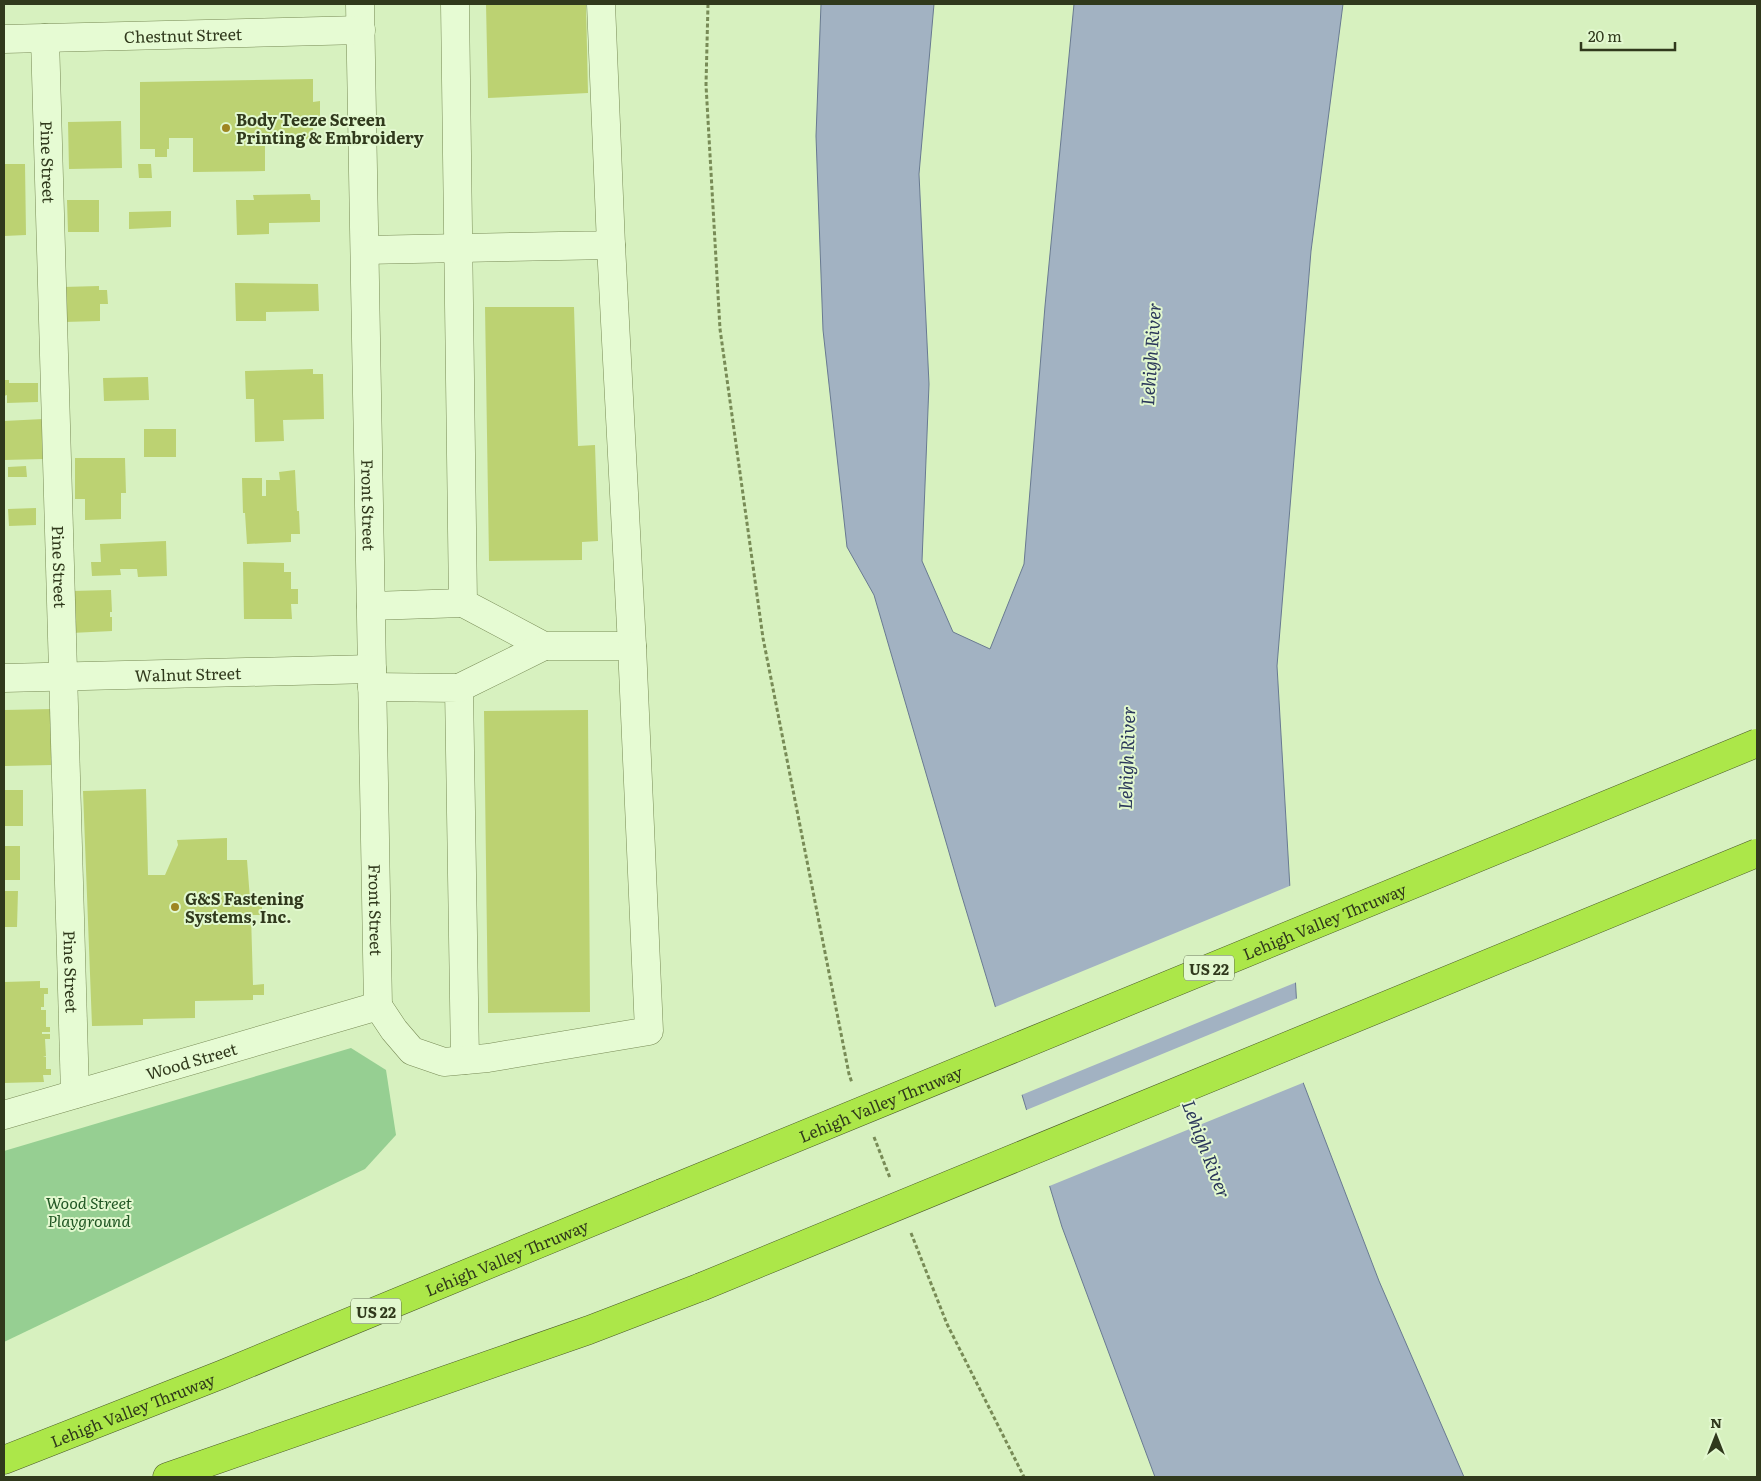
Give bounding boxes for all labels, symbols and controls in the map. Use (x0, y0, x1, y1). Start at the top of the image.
scale bar (1581, 20, 1675, 52)
street label: Chestnut Street (124, 21, 243, 48)
text: 20 m (1588, 24, 1622, 47)
place label: Body Teeze Screen Printing & Embroidery (236, 107, 424, 149)
street label: Pine Street (35, 120, 62, 204)
marker: Body Teeze Screen Printing & Embroidery (220, 122, 232, 134)
water label: Lehigh River (1133, 302, 1167, 406)
street label: Front Street (356, 459, 382, 552)
street label: Pine Street (47, 525, 73, 609)
street label: Walnut Street (134, 660, 242, 687)
water label: Lehigh River (1111, 706, 1141, 810)
street label: Front Street (363, 864, 389, 956)
street label: Lehigh Valley Thruway (1239, 876, 1410, 965)
place label: G&S Fastening Systems, Inc. (185, 886, 304, 928)
marker: G&S Fastening Systems, Inc. (169, 901, 181, 913)
street label: Pine Street (58, 930, 85, 1014)
road number: US 22 (1184, 956, 1234, 980)
street label: Wood Street (143, 1036, 240, 1085)
street label: Lehigh Valley Thruway (795, 1059, 966, 1148)
water label: Lehigh River (1176, 1096, 1238, 1202)
park label: Wood Street Playground (46, 1190, 133, 1232)
street label: Lehigh Valley Thruway (421, 1212, 593, 1301)
road number: US 22 (351, 1298, 401, 1324)
street label: Lehigh Valley Thruway (47, 1366, 219, 1453)
north arrow (1691, 1411, 1741, 1461)
text: N (1710, 1412, 1722, 1432)

